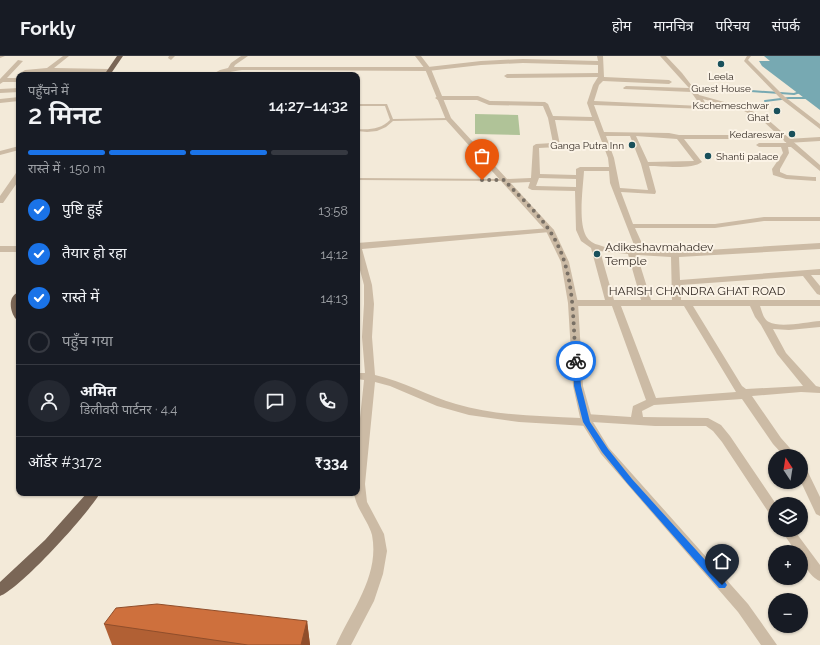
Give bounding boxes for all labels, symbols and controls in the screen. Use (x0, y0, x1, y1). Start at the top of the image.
text: Forkly (20, 17, 76, 39)
text: होम (612, 18, 631, 34)
text: मानचित्र (653, 18, 694, 34)
text: परिचय (716, 18, 750, 34)
text: संपर्क (772, 18, 800, 34)
marker: Leela Guest House (716, 59, 726, 69)
place label: Leela Guest House (691, 71, 751, 94)
text: पहुँचने में (28, 83, 69, 98)
text: 14:27–14:32 (269, 97, 348, 115)
text: 2 मिनट (28, 100, 101, 130)
place label: Kschemeschwar Ghat (692, 100, 770, 123)
marker: Kschemeschwar Ghat (772, 106, 782, 116)
place label: Kedareswar (729, 129, 784, 140)
marker: Kedareswar (787, 129, 797, 139)
pin (465, 139, 499, 180)
place label: Ganga Putra Inn (550, 140, 624, 151)
marker: Ganga Putra Inn (627, 140, 637, 150)
icon: bag (471, 145, 493, 167)
marker: Shanti palace (703, 151, 713, 161)
place label: Shanti palace (716, 151, 778, 162)
text: रास्ते में · 150 m (28, 161, 105, 176)
icon: check (28, 199, 50, 221)
text: पुष्टि हुई (62, 200, 102, 218)
text: 13:58 (318, 203, 348, 218)
place label: Adikeshavmahadev Temple (605, 240, 714, 268)
icon: check (28, 243, 50, 265)
text: तैयार हो रहा (62, 244, 127, 262)
text: 14:12 (321, 247, 348, 262)
marker: Adikeshavmahadev Temple (592, 249, 602, 259)
street label: HARISH CHANDRA GHAT ROAD (609, 284, 786, 298)
icon: check (28, 287, 50, 309)
text: रास्ते में (62, 288, 99, 306)
text: 14:13 (320, 291, 348, 306)
text: पहुँच गया (62, 332, 113, 350)
courier (556, 341, 596, 381)
icon: bike (565, 350, 587, 372)
button: person (28, 380, 70, 422)
button: chat (254, 380, 296, 422)
button: phone (306, 380, 348, 422)
text: अमित (80, 382, 116, 400)
text: डिलीवरी पार्टनर · 4.4 (80, 402, 177, 417)
north arrow (768, 449, 808, 489)
map controls (768, 449, 808, 633)
text: ऑर्डर #3172 (28, 453, 102, 471)
text: ₹334 (315, 454, 348, 472)
button: layers (768, 497, 808, 537)
pin (705, 544, 739, 585)
button: + (768, 545, 808, 585)
icon: home (711, 550, 733, 572)
button: − (768, 593, 808, 633)

